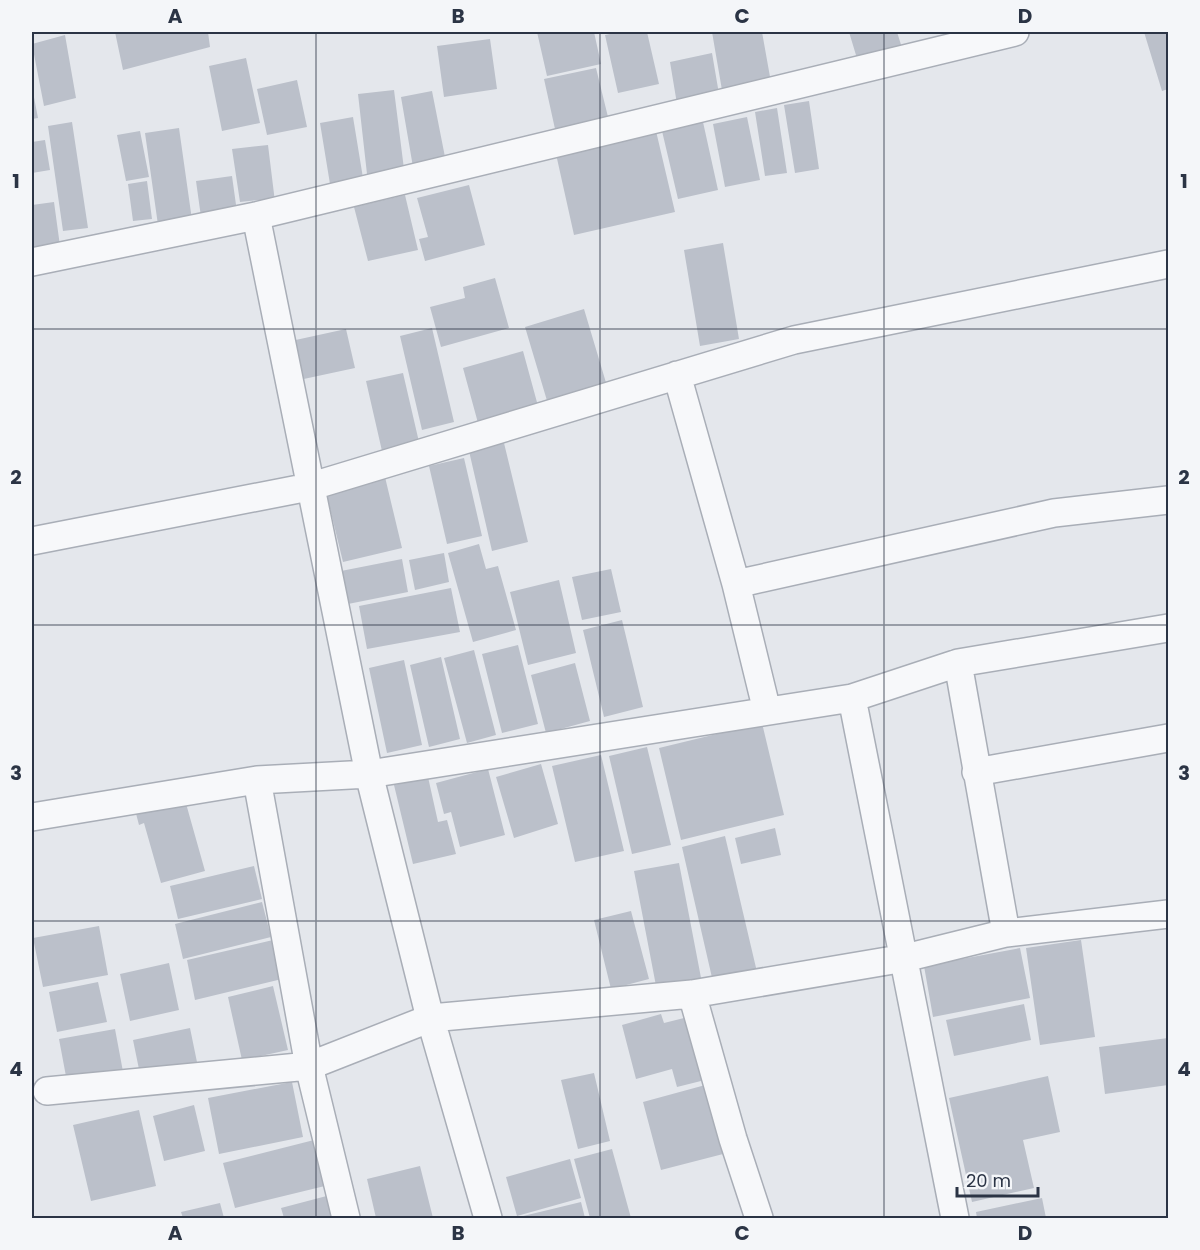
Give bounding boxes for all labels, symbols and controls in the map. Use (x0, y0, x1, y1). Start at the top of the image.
text: A (168, 2, 183, 30)
text: B (451, 2, 465, 30)
text: C (734, 2, 750, 30)
text: D (1018, 2, 1032, 30)
text: 1 (12, 167, 20, 195)
text: 1 (1180, 167, 1188, 195)
text: 2 (10, 463, 22, 491)
text: 2 (1178, 463, 1190, 491)
text: 3 (10, 759, 22, 787)
text: 3 (1178, 759, 1190, 787)
text: 4 (9, 1055, 23, 1083)
text: 4 (1177, 1055, 1191, 1083)
scale bar (957, 1160, 1038, 1198)
text: 20 m (966, 1168, 1011, 1193)
text: A (168, 1219, 183, 1247)
text: B (451, 1219, 465, 1247)
text: C (734, 1219, 750, 1247)
text: D (1018, 1219, 1032, 1247)

